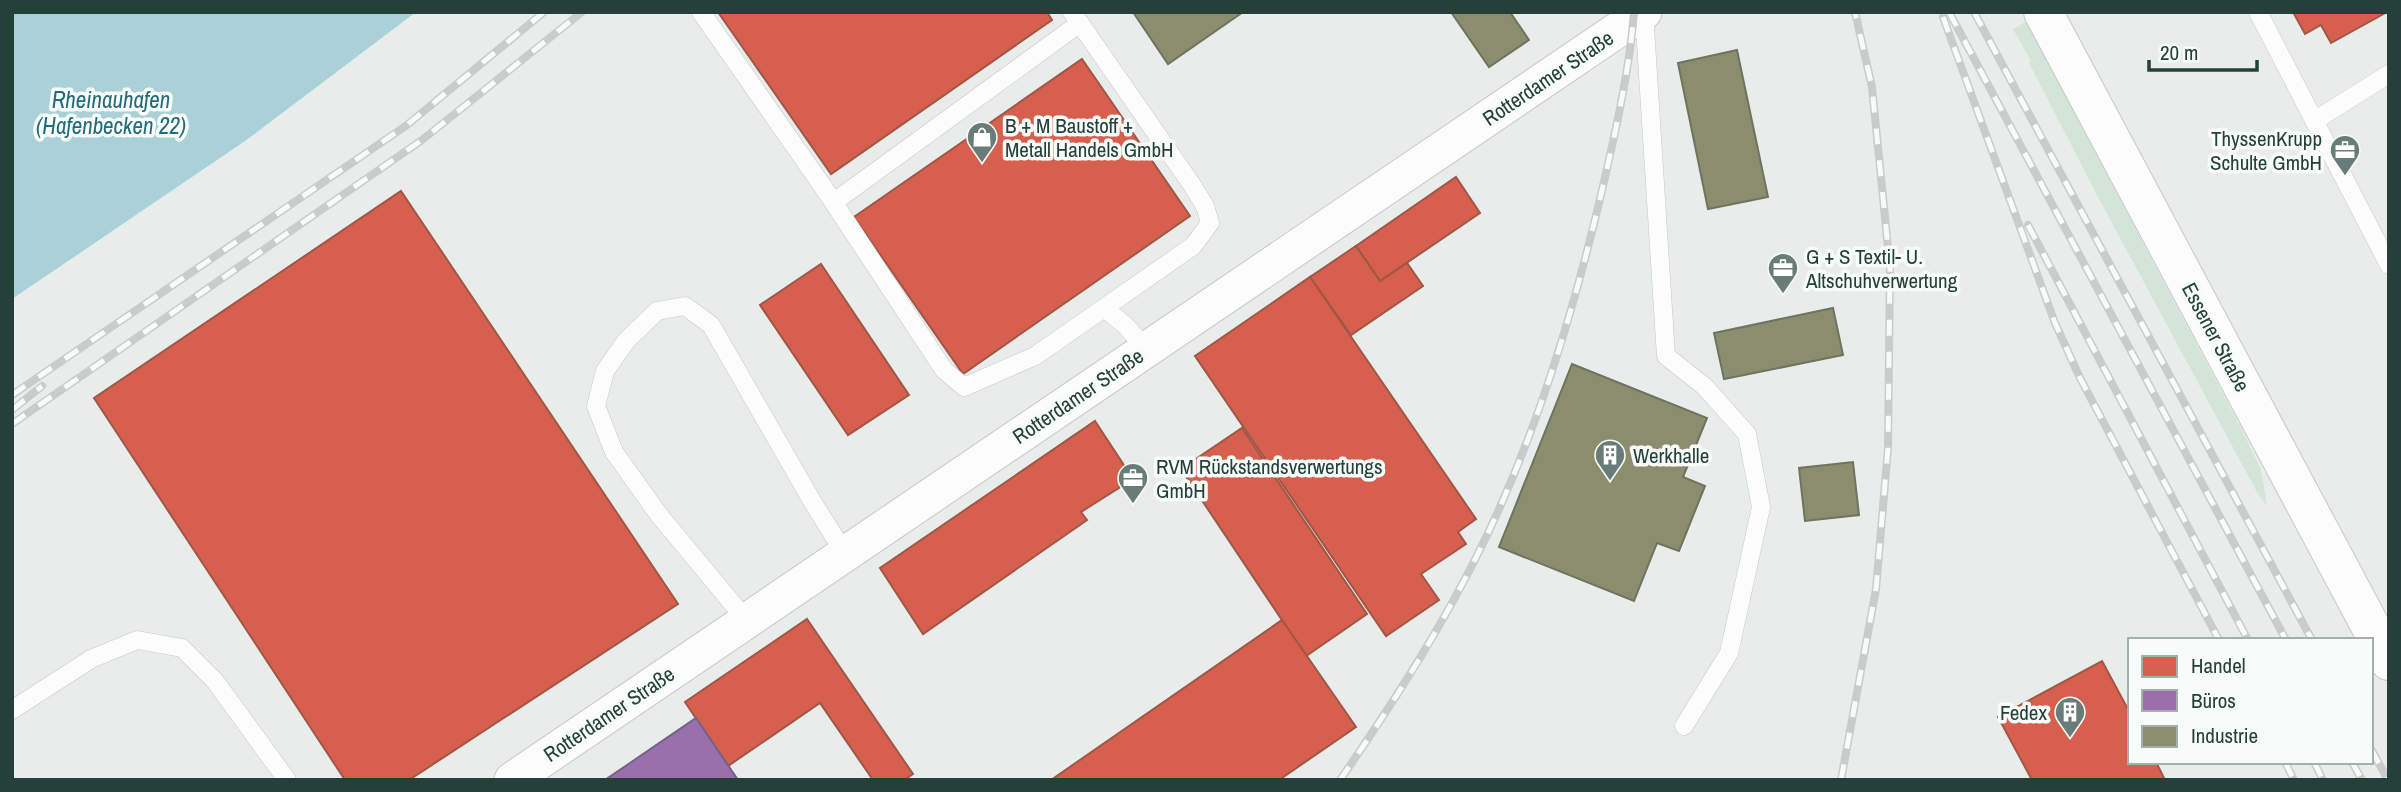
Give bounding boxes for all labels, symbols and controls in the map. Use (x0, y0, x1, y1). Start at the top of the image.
street label: Rotterdamer Straße (1477, 23, 1619, 133)
scale bar (2149, 28, 2258, 72)
text: 20 m (2160, 38, 2198, 67)
water label: Rheinauhafen (Hafenbecken 22) (36, 84, 186, 141)
place label: B + M Baustoff + Metall Handels GmbH (1005, 111, 1173, 164)
shop icon: B + M Baustoff + Metall Handels GmbH (965, 120, 999, 164)
place label: ThyssenKrupp Schulte GmbH (2210, 124, 2322, 177)
office icon: ThyssenKrupp Schulte GmbH (2328, 133, 2362, 177)
place label: G + S Textil- U. Altschuhverwertung (1805, 242, 1958, 295)
office icon: G + S Textil- U. Altschuhverwertung (1766, 251, 1800, 295)
street label: Essener Straße (2175, 277, 2257, 397)
street label: Rotterdamer Straße (1007, 341, 1149, 451)
building icon: Werkhalle (1593, 438, 1627, 482)
place label: Werkhalle (1633, 441, 1709, 470)
place label: RVM Rückstandsverwertungs GmbH (1156, 452, 1383, 505)
office icon: RVM Rückstandsverwertungs GmbH (1116, 461, 1150, 505)
legend (2128, 638, 2373, 764)
text: Handel (2191, 651, 2246, 680)
street label: Rotterdamer Straße (538, 659, 680, 769)
text: Büros (2191, 686, 2236, 715)
building icon: Fedex (2053, 695, 2087, 739)
place label: Fedex (2000, 698, 2047, 727)
text: Industrie (2191, 721, 2258, 750)

